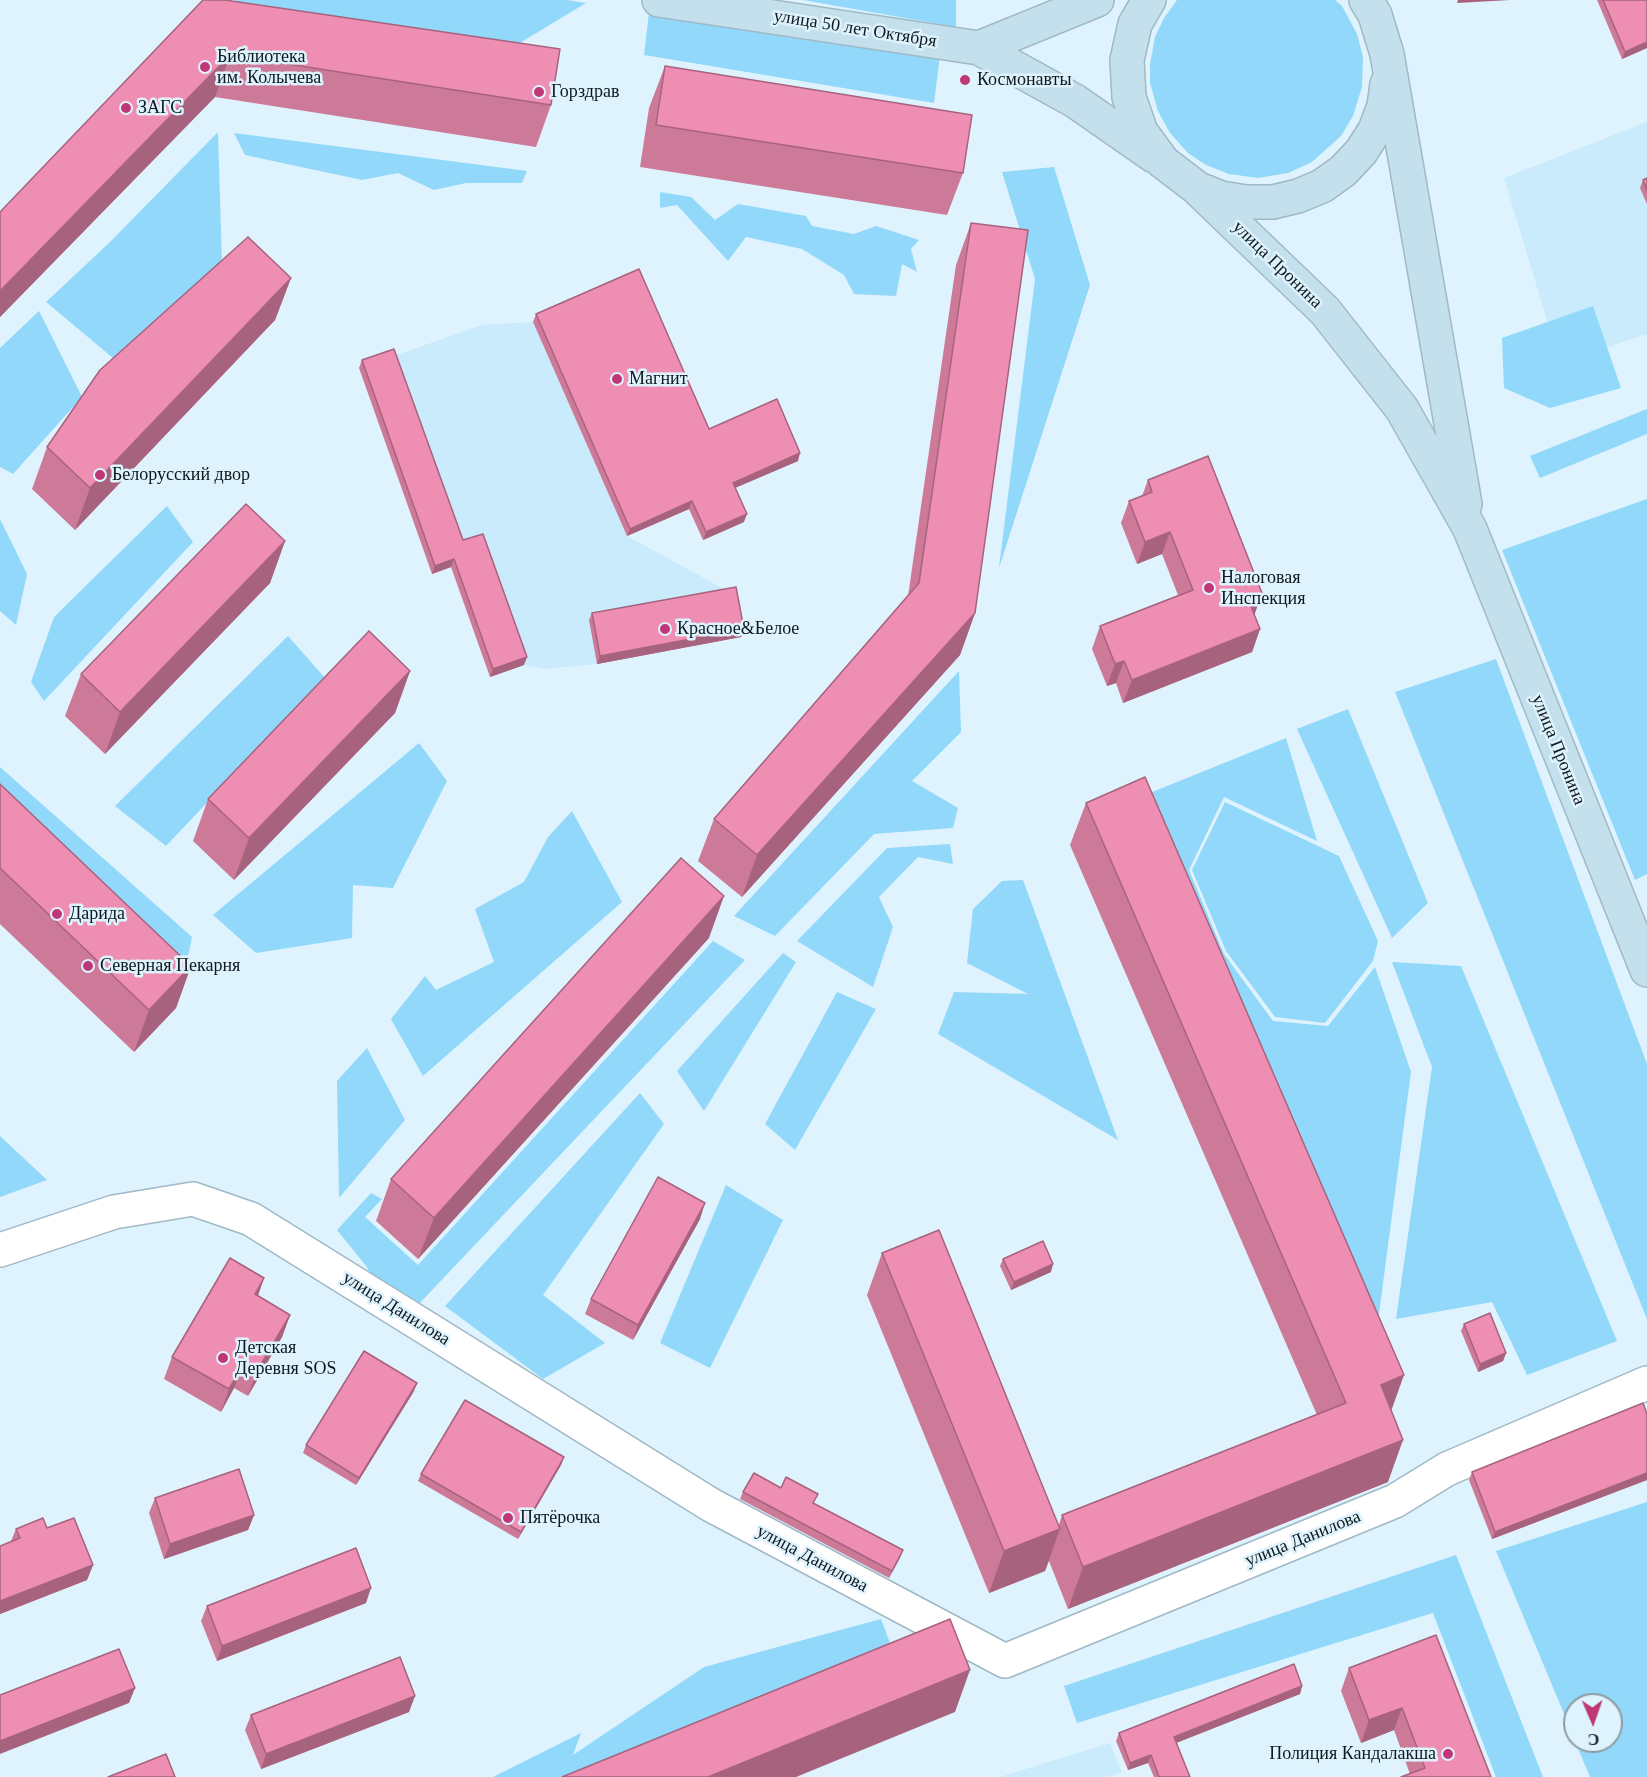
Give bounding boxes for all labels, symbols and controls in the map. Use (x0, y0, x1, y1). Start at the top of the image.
street label: улица 50 лет Октября (772, 5, 938, 53)
place label: Библиотека им. Колычева (217, 46, 321, 88)
marker: Библиотека им. Колычева (198, 60, 212, 74)
place label: Космонавты (977, 69, 1072, 91)
marker: Космонавты (958, 73, 972, 87)
place label: Горздрав (551, 81, 619, 103)
marker: Горздрав (532, 85, 546, 99)
place label: ЗАГС (138, 97, 182, 119)
marker: ЗАГС (119, 101, 133, 115)
street label: улица Пронина (1227, 217, 1327, 313)
place label: Магнит (629, 368, 688, 390)
marker: Магнит (610, 372, 624, 386)
place label: Белорусский двор (112, 464, 250, 486)
marker: Белорусский двор (93, 468, 107, 482)
place label: Налоговая Инспекция (1221, 567, 1306, 610)
marker: Налоговая Инспекция (1202, 581, 1216, 595)
place label: Красное&Белое (677, 618, 799, 640)
marker: Красное&Белое (658, 622, 672, 636)
street label: улица Пронина (1526, 692, 1590, 808)
place label: Дарида (69, 903, 125, 925)
marker: Дарида (50, 907, 64, 921)
place label: Северная Пекарня (100, 955, 240, 977)
marker: Северная Пекарня (81, 959, 95, 973)
street label: улица Данилова (338, 1267, 454, 1351)
place label: Детская Деревня SOS (235, 1337, 336, 1380)
marker: Детская Деревня SOS (216, 1351, 230, 1365)
street label: улица Данилова (1242, 1506, 1364, 1572)
place label: Пятёрочка (520, 1507, 600, 1529)
marker: Пятёрочка (501, 1511, 515, 1525)
street label: улица Данилова (753, 1521, 871, 1597)
north arrow (1563, 1693, 1623, 1753)
text: С (1588, 1731, 1600, 1748)
place label: Полиция Кандалакша (1269, 1743, 1436, 1765)
marker: Полиция Кандалакша (1441, 1747, 1455, 1761)

